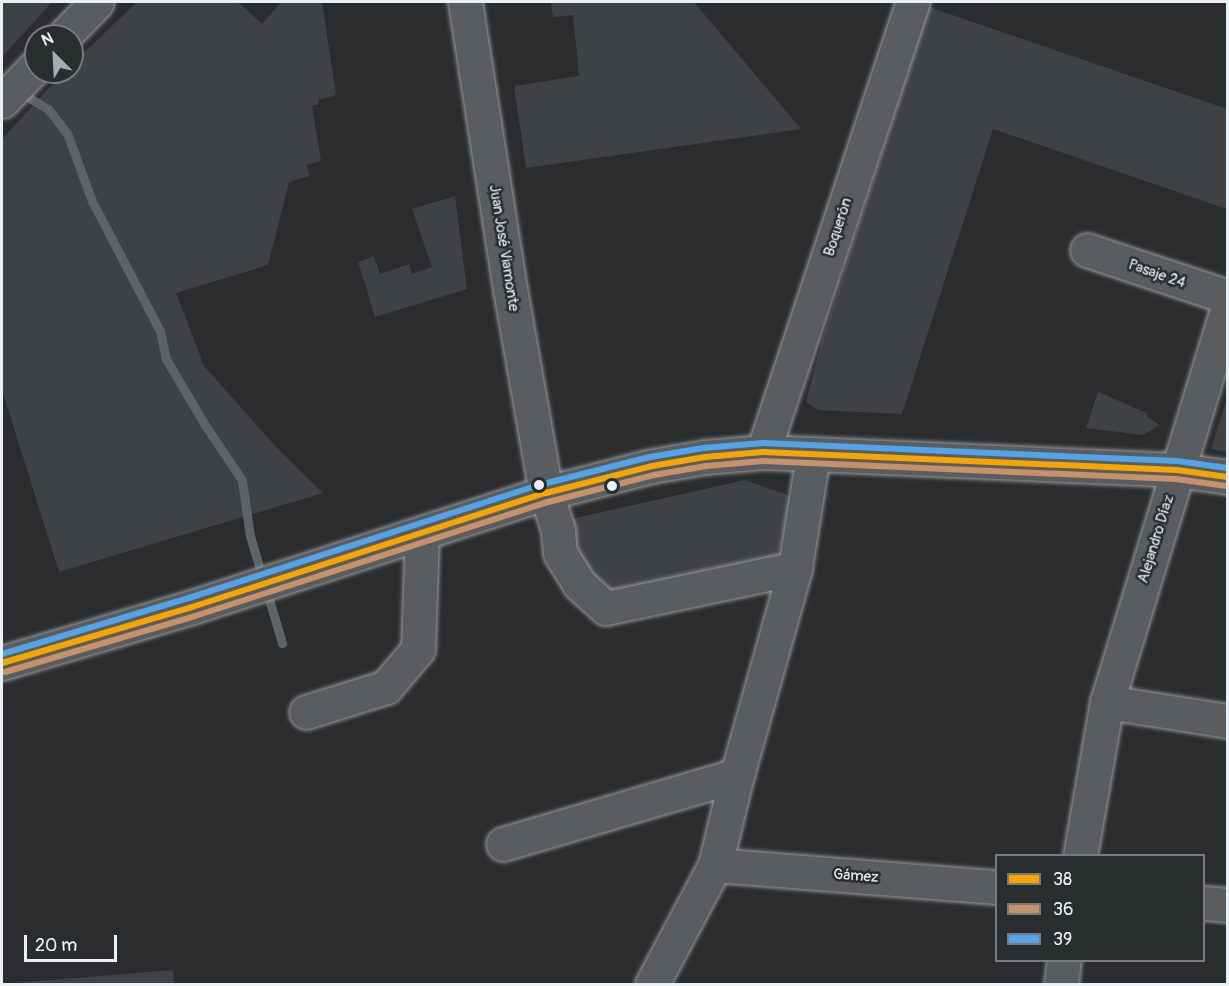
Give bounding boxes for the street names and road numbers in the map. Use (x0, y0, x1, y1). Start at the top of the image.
street label: Juan José Viamonte (485, 183, 523, 313)
street label: Boquerón (820, 195, 856, 259)
street label: Pasaje 24 (1126, 256, 1188, 292)
street label: Alejandro Díaz (1134, 493, 1178, 585)
street label: Gámez (833, 865, 879, 887)

